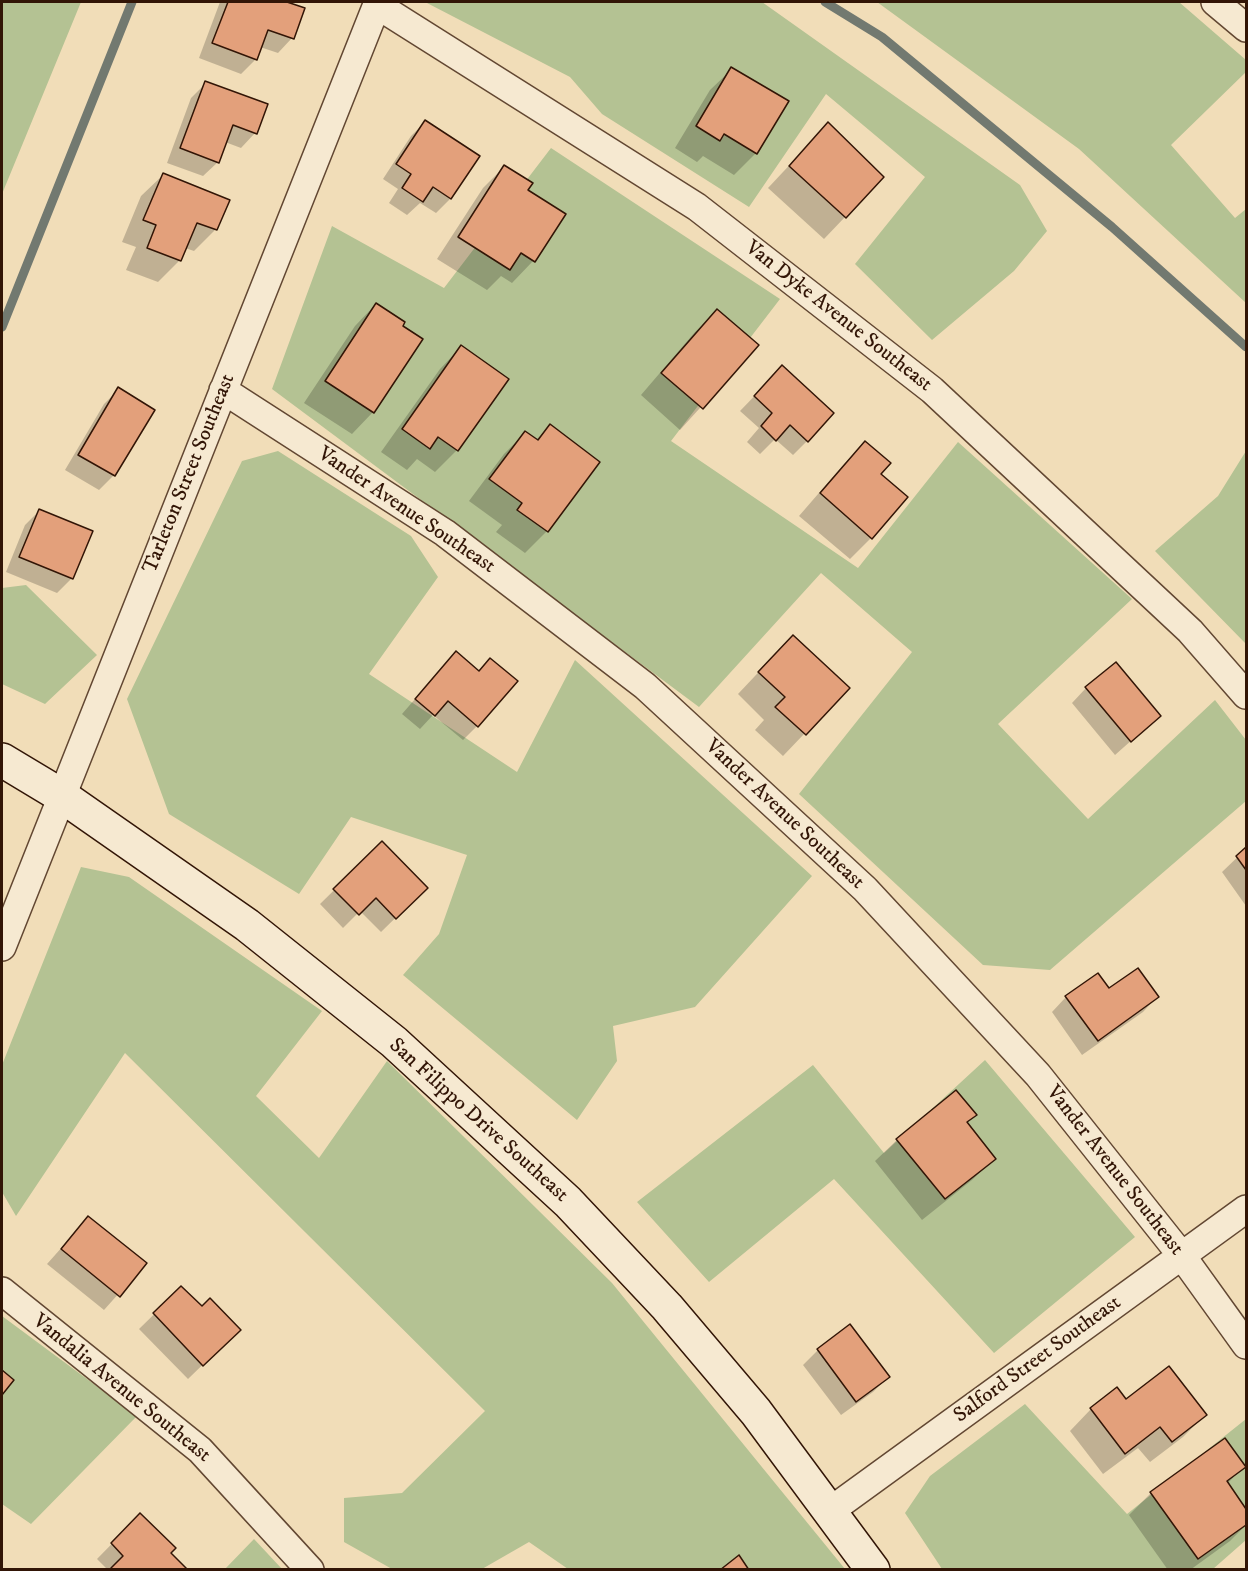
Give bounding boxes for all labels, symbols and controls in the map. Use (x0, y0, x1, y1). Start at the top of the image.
street label: Van Dyke Avenue Southeast (739, 236, 937, 398)
street label: Tarleton Street Southeast (139, 371, 241, 577)
street label: Vander Avenue Southeast (312, 442, 500, 580)
street label: Vander Avenue Southeast (699, 735, 869, 895)
street label: San Filippo Drive Southeast (383, 1034, 573, 1208)
street label: Vander Avenue Southeast (1040, 1081, 1188, 1261)
street label: Salford Street Southeast (950, 1291, 1126, 1429)
street label: Vandalia Avenue Southeast (27, 1309, 215, 1469)

